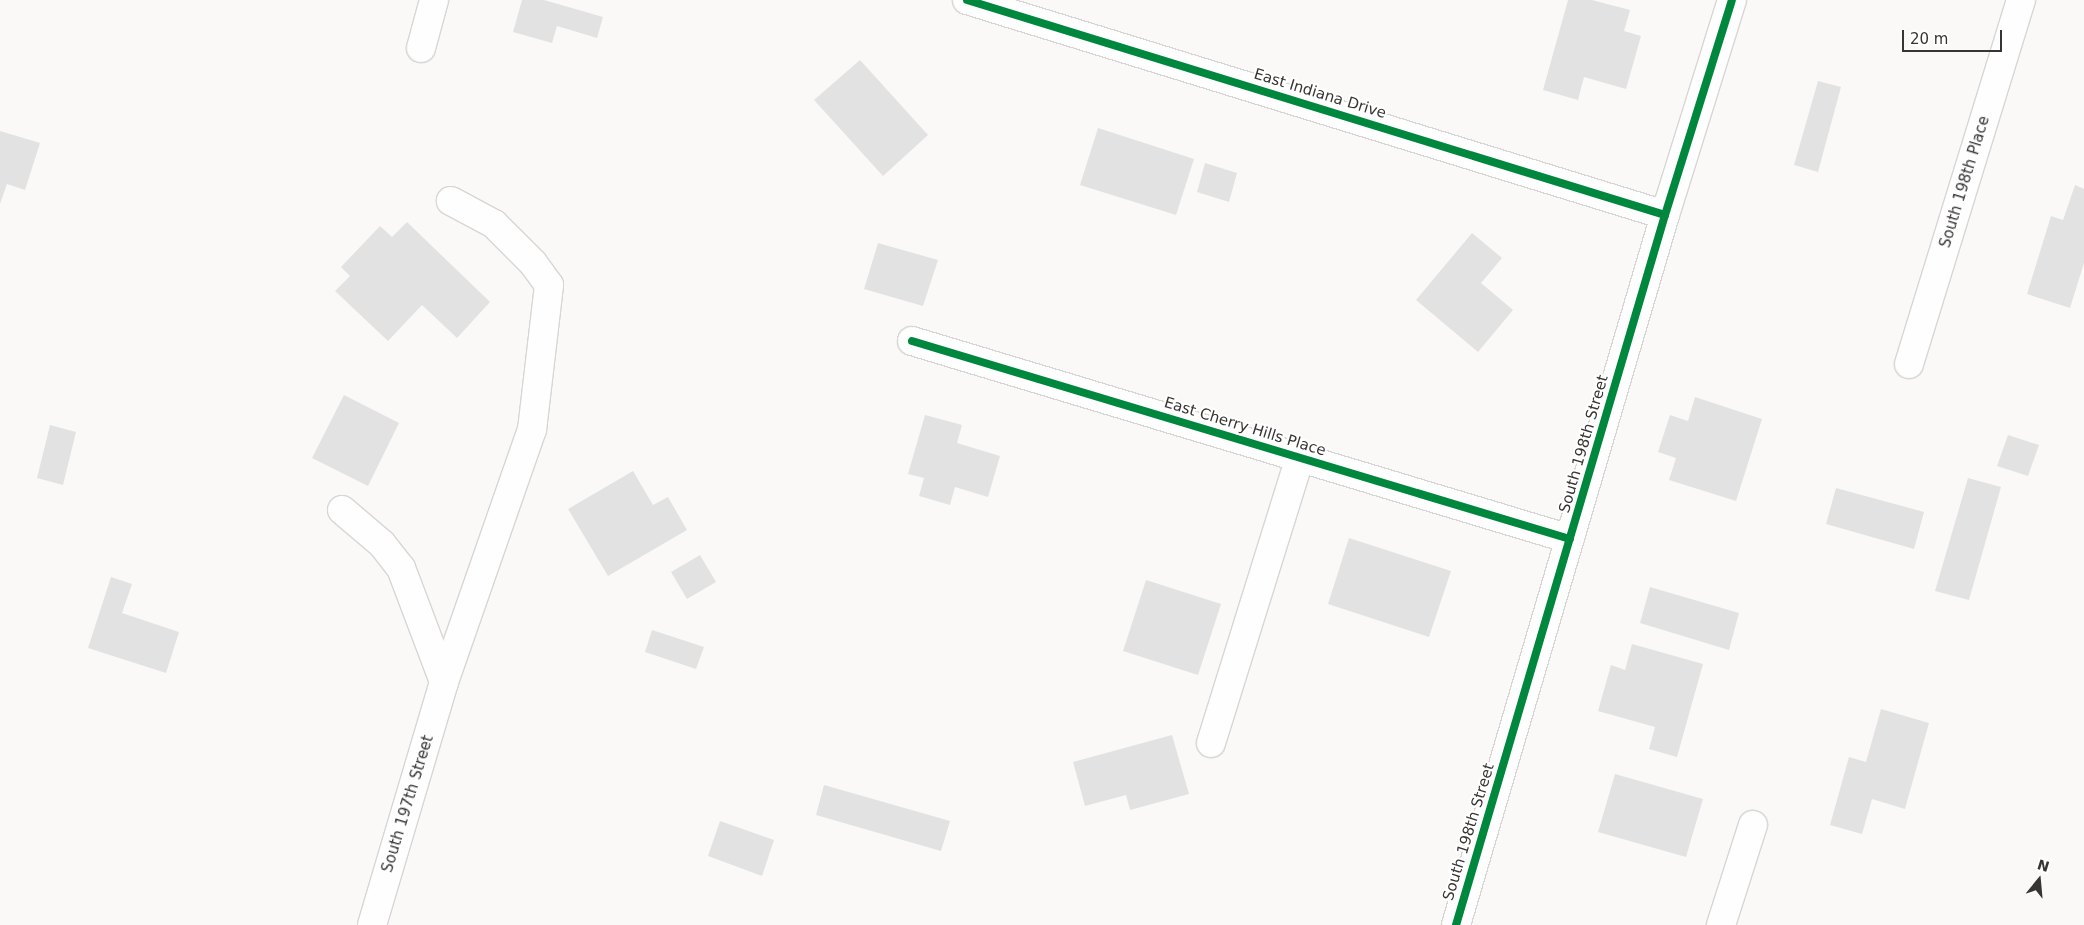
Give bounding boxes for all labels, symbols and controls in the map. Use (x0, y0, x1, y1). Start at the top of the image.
scale bar (1904, 20, 2004, 52)
text: 20 m (1910, 30, 1948, 48)
street label: East Indiana Drive (1252, 65, 1388, 123)
street label: South 198th Place (1936, 114, 1994, 250)
street label: South 198th Street (1556, 373, 1612, 515)
street label: East Cherry Hills Place (1162, 394, 1328, 460)
street label: South 197th Street (379, 733, 437, 875)
street label: South 198th Street (1440, 761, 1498, 903)
north arrow (2014, 855, 2064, 905)
text: N (2035, 856, 2051, 875)

